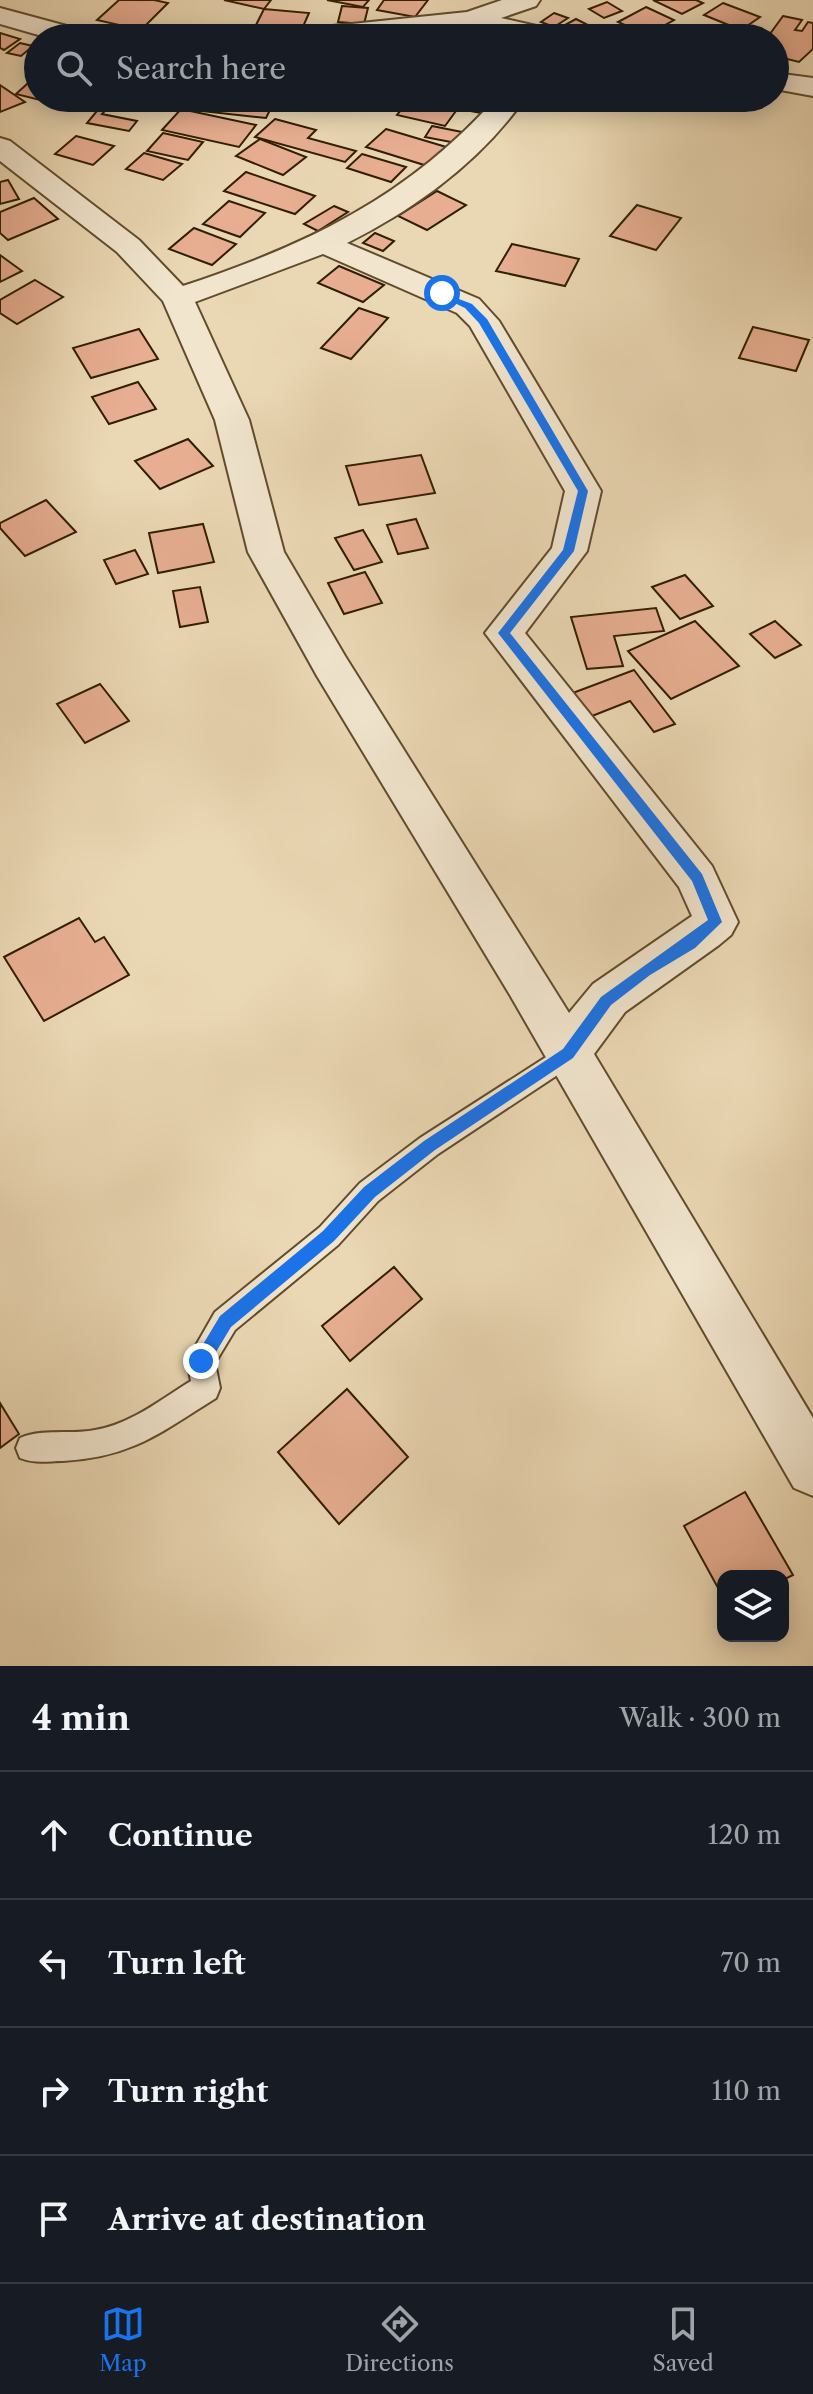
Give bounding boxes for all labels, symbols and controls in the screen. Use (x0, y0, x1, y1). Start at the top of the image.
search box (24, 24, 789, 112)
icon: search (52, 46, 96, 90)
text: Search here (116, 50, 286, 87)
route start (424, 275, 460, 311)
route end (183, 1343, 219, 1379)
map controls (717, 1570, 789, 1642)
button: layers (717, 1570, 789, 1642)
text: 4 min (32, 1697, 130, 1739)
text: Walk · 300 m (619, 1702, 781, 1734)
icon: ahead (32, 1813, 76, 1857)
text: Continue (108, 1817, 253, 1854)
text: 120 m (707, 1819, 781, 1851)
icon: left (32, 1941, 76, 1985)
text: Turn left (108, 1945, 245, 1982)
text: 70 m (721, 1947, 781, 1979)
icon: right (32, 2069, 76, 2113)
text: Turn right (108, 2073, 268, 2110)
text: 110 m (712, 2075, 781, 2107)
icon: arrive (32, 2197, 76, 2241)
text: Arrive at destination (108, 2201, 426, 2238)
tab: Map (99, 2302, 147, 2377)
tab: Directions (345, 2302, 454, 2377)
tab: Saved (653, 2302, 714, 2377)

